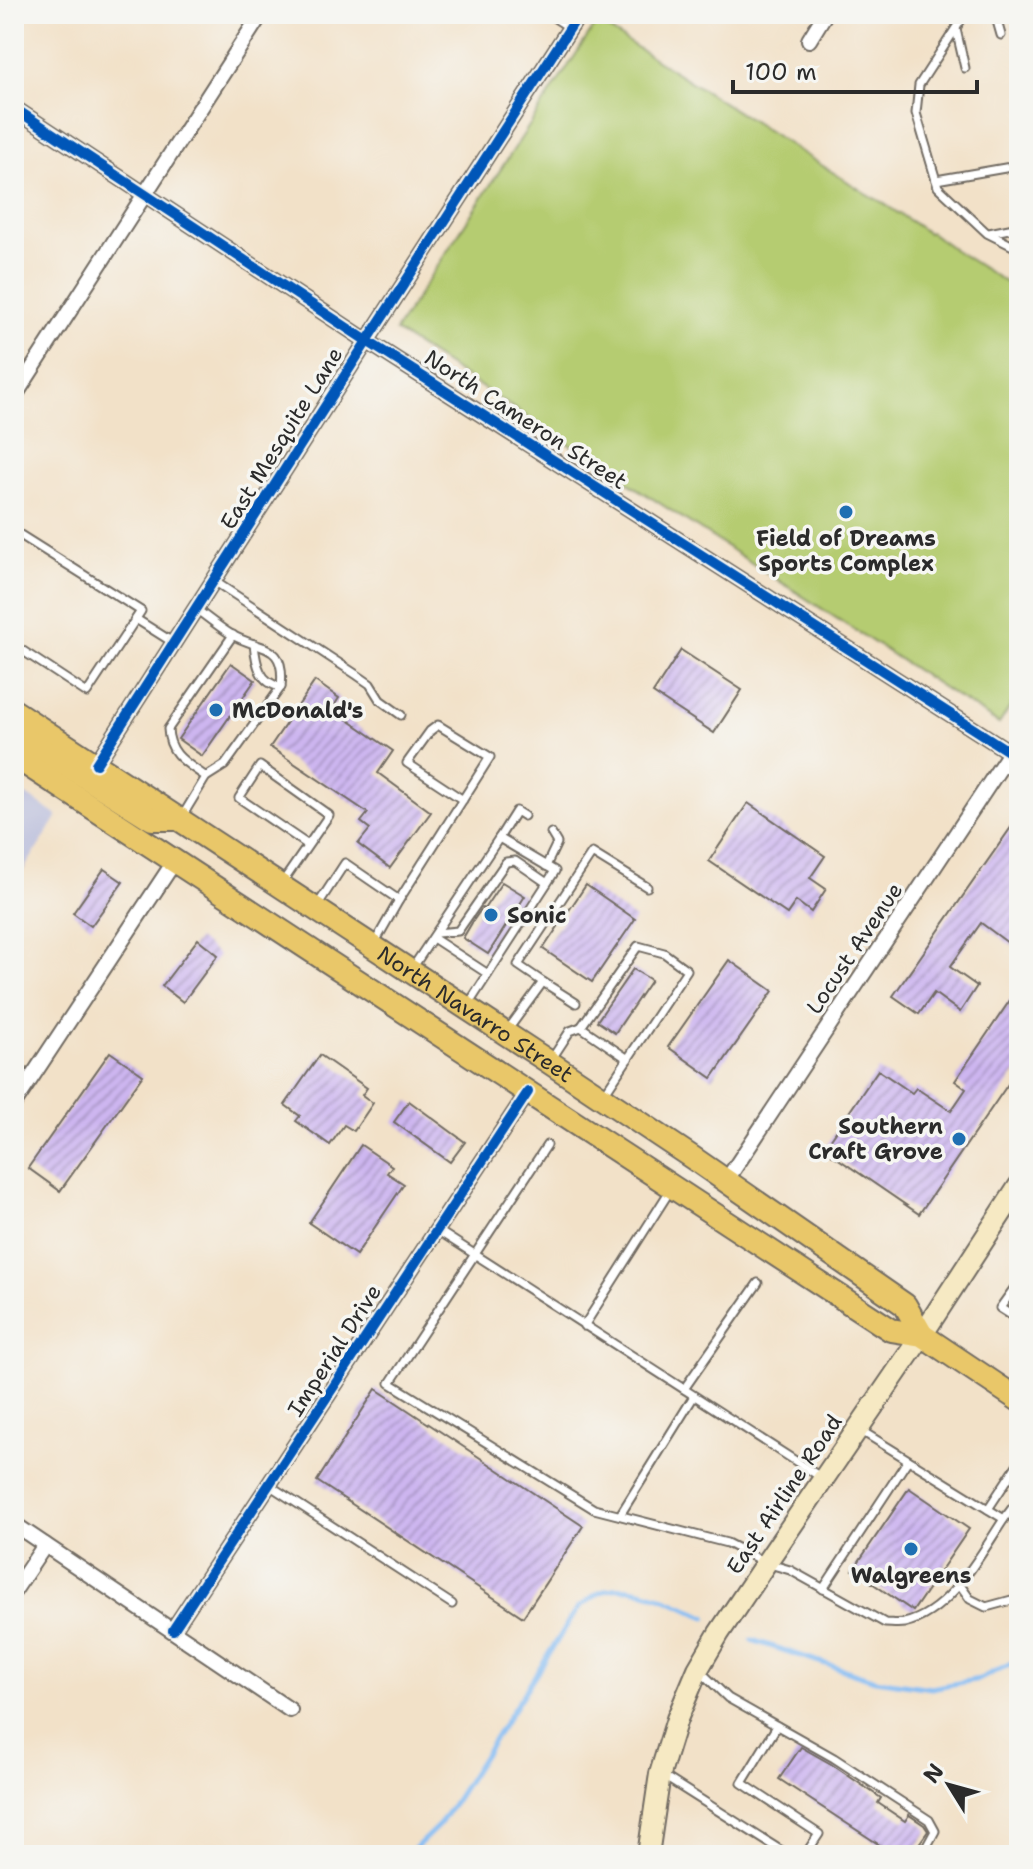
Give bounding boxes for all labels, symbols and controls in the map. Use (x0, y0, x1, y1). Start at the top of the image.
scale bar (733, 44, 977, 94)
text: 100 m (745, 56, 817, 88)
street label: East Mesquite Lane (214, 342, 349, 535)
street label: North Cameron Street (419, 343, 633, 496)
marker: Field of Dreams Sports Complex (837, 503, 855, 521)
place label: Field of Dreams Sports Complex (756, 524, 936, 578)
place label: McDonald's (232, 696, 363, 725)
marker: McDonald's (207, 701, 225, 719)
street label: Locust Avenue (800, 877, 909, 1020)
place label: Sonic (507, 901, 567, 930)
marker: Sonic (482, 906, 500, 924)
street label: North Navarro Street (372, 939, 579, 1089)
place label: Southern Craft Grove (808, 1112, 943, 1166)
marker: Southern Craft Grove (950, 1130, 968, 1148)
street label: Imperial Drive (281, 1279, 388, 1422)
street label: East Airline Road (720, 1409, 849, 1580)
marker: Walgreens (902, 1540, 920, 1558)
place label: Walgreens (851, 1561, 971, 1590)
north arrow (909, 1745, 989, 1825)
text: N (917, 1758, 950, 1789)

